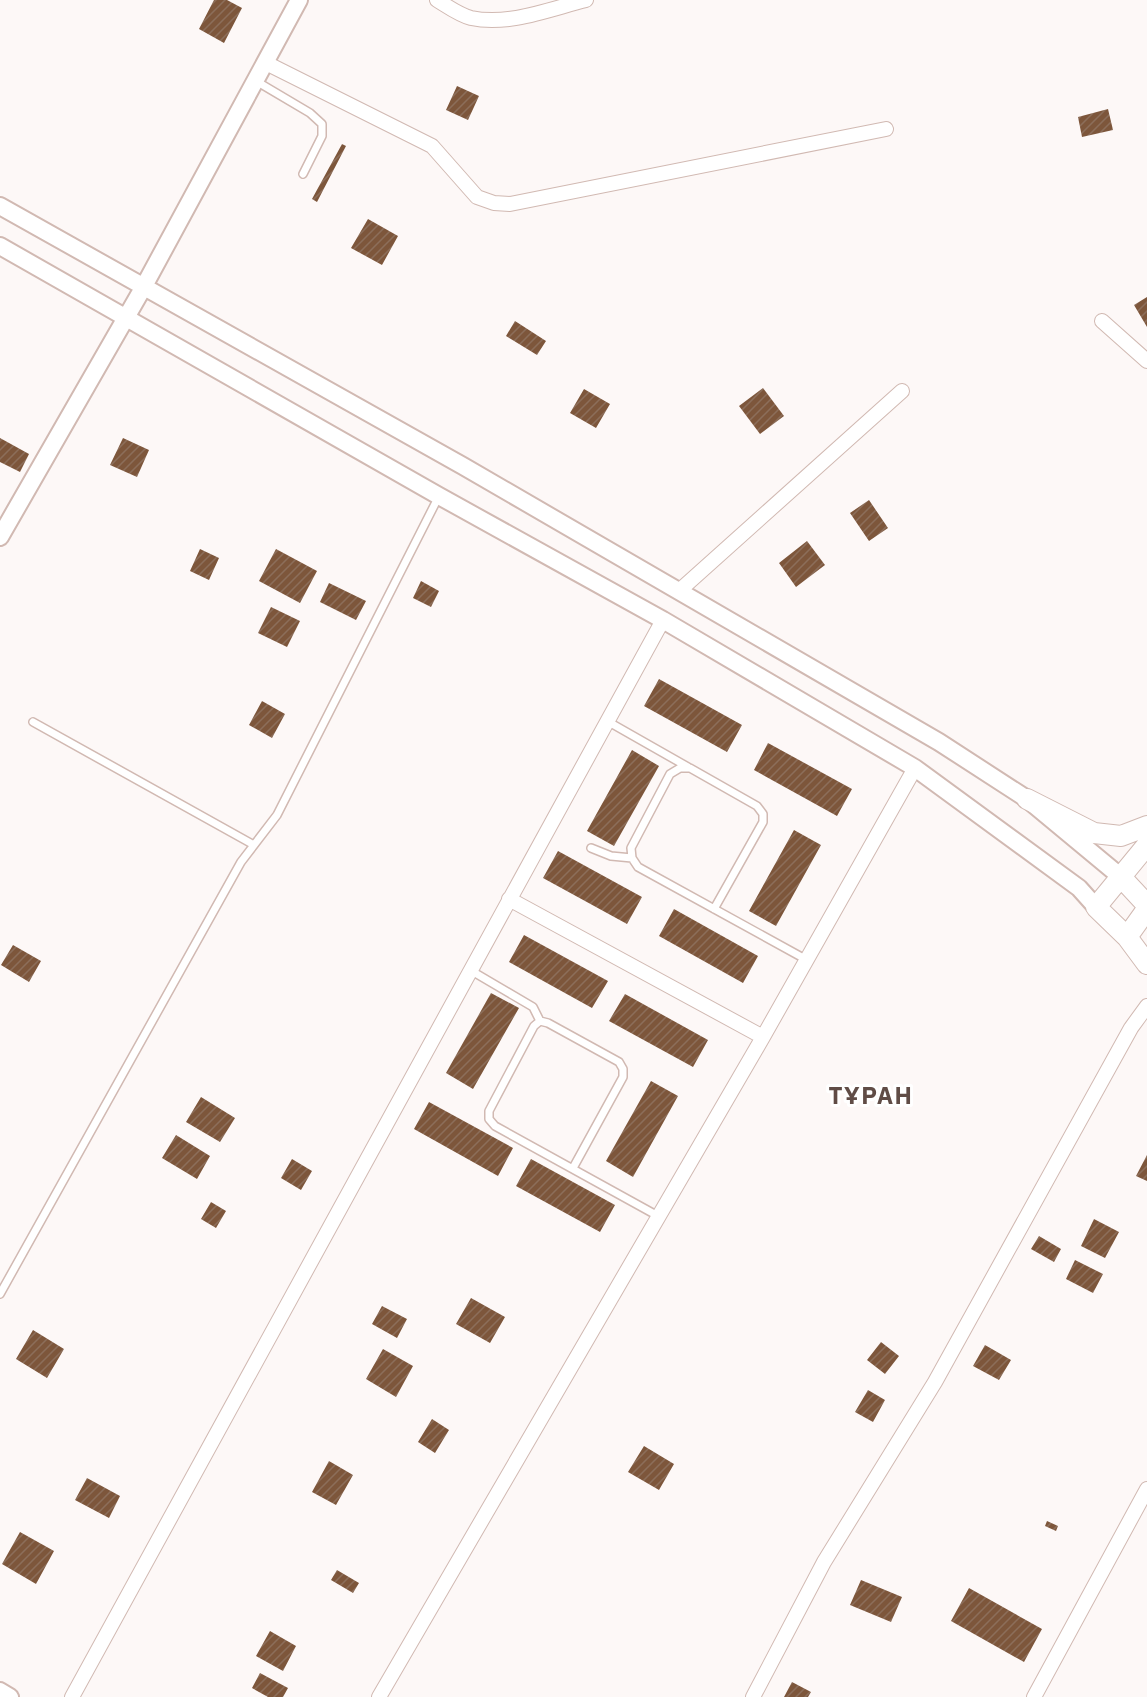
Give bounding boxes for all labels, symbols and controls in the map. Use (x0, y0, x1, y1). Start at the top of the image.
district label: ТҰРАН (829, 1079, 913, 1111)

